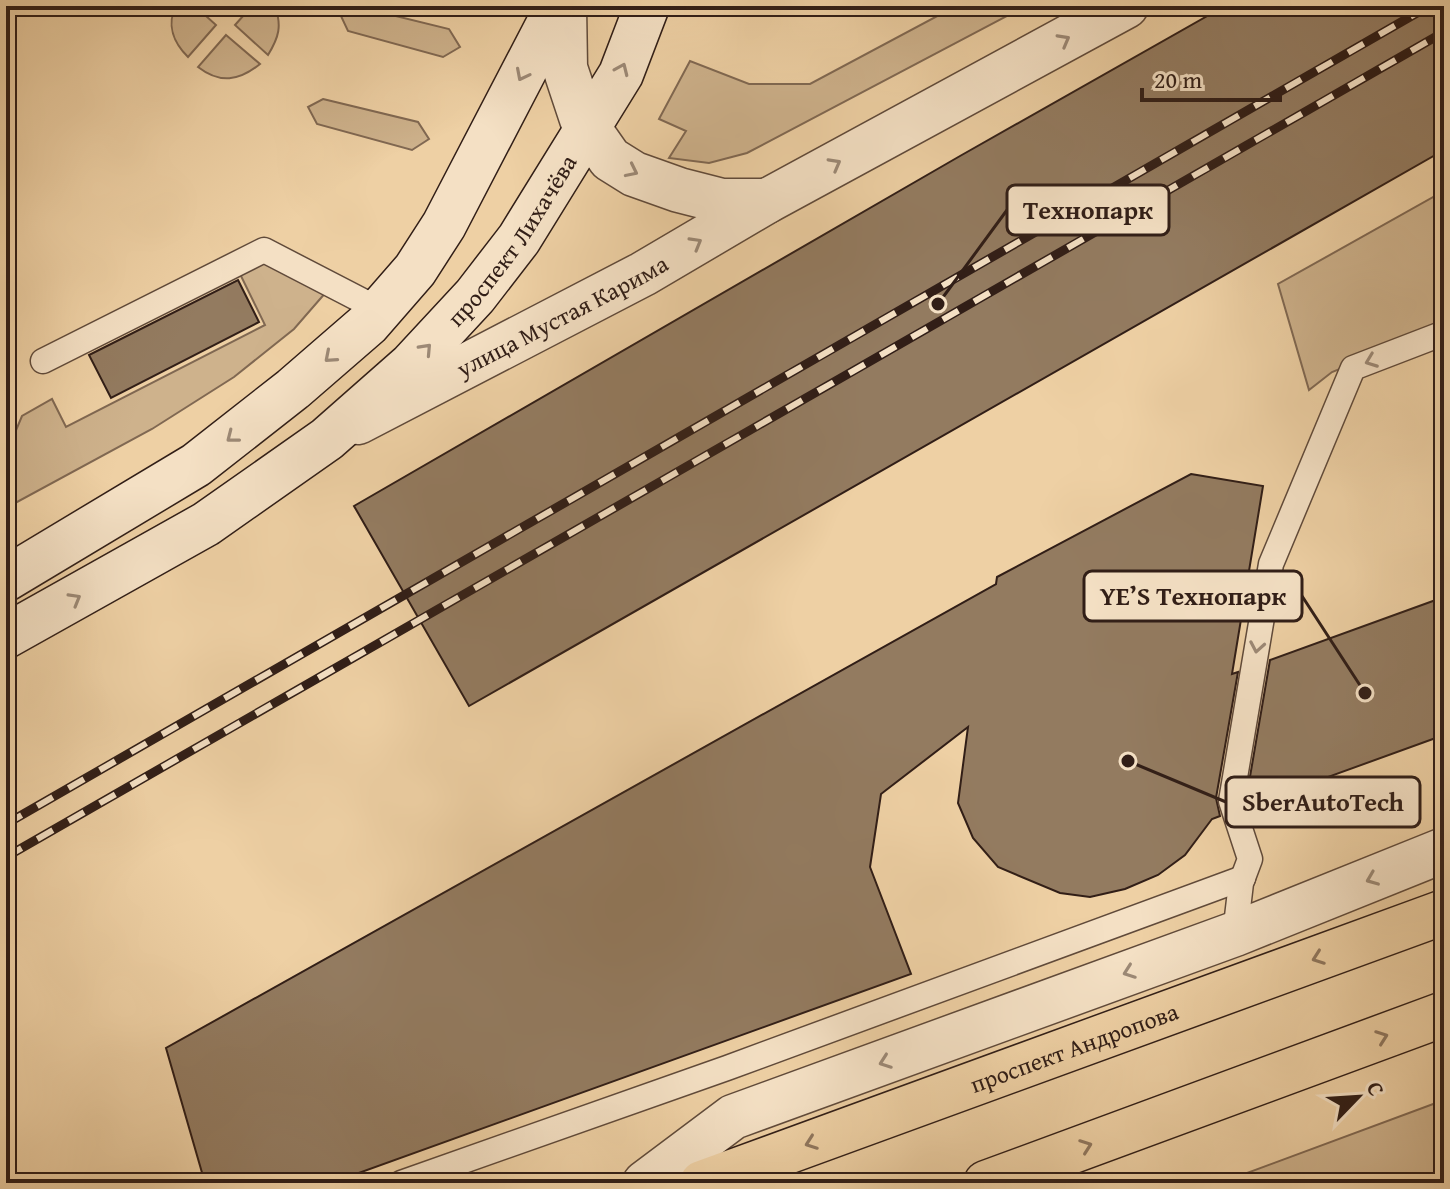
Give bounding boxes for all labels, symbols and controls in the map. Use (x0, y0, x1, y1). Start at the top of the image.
one-way arrow (1055, 34, 1069, 50)
scale bar (1142, 52, 1280, 102)
text: 20 m (1154, 62, 1202, 97)
one-way arrow (612, 63, 628, 77)
one-way arrow (517, 67, 532, 82)
street label: проспект Лихачёва (438, 147, 585, 334)
one-way arrow (827, 158, 841, 174)
one-way arrow (624, 161, 639, 177)
callout: Технопарк (1007, 185, 1169, 235)
text: Технопарк (1023, 190, 1153, 229)
one-way arrow (687, 237, 702, 253)
street label: улица Мустая Карима (449, 245, 675, 386)
one-way arrow (416, 343, 430, 358)
one-way arrow (325, 347, 340, 362)
one-way arrow (1365, 351, 1379, 368)
one-way arrow (227, 427, 241, 442)
callout: YE’S Технопарк (1084, 571, 1302, 621)
text: YE’S Технопарк (1100, 576, 1286, 615)
one-way arrow (66, 593, 81, 609)
one-way arrow (1250, 640, 1267, 654)
callout: SberAutoTech (1226, 777, 1420, 827)
text: SberAutoTech (1242, 782, 1405, 821)
one-way arrow (1366, 869, 1380, 886)
one-way arrow (1312, 948, 1326, 965)
one-way arrow (1123, 963, 1137, 979)
street label: проспект Андропова (965, 993, 1184, 1101)
one-way arrow (1374, 1030, 1388, 1046)
one-way arrow (879, 1052, 893, 1068)
north arrow (1318, 1057, 1398, 1137)
text: С (1359, 1076, 1393, 1101)
one-way arrow (805, 1133, 819, 1150)
one-way arrow (1078, 1140, 1092, 1156)

